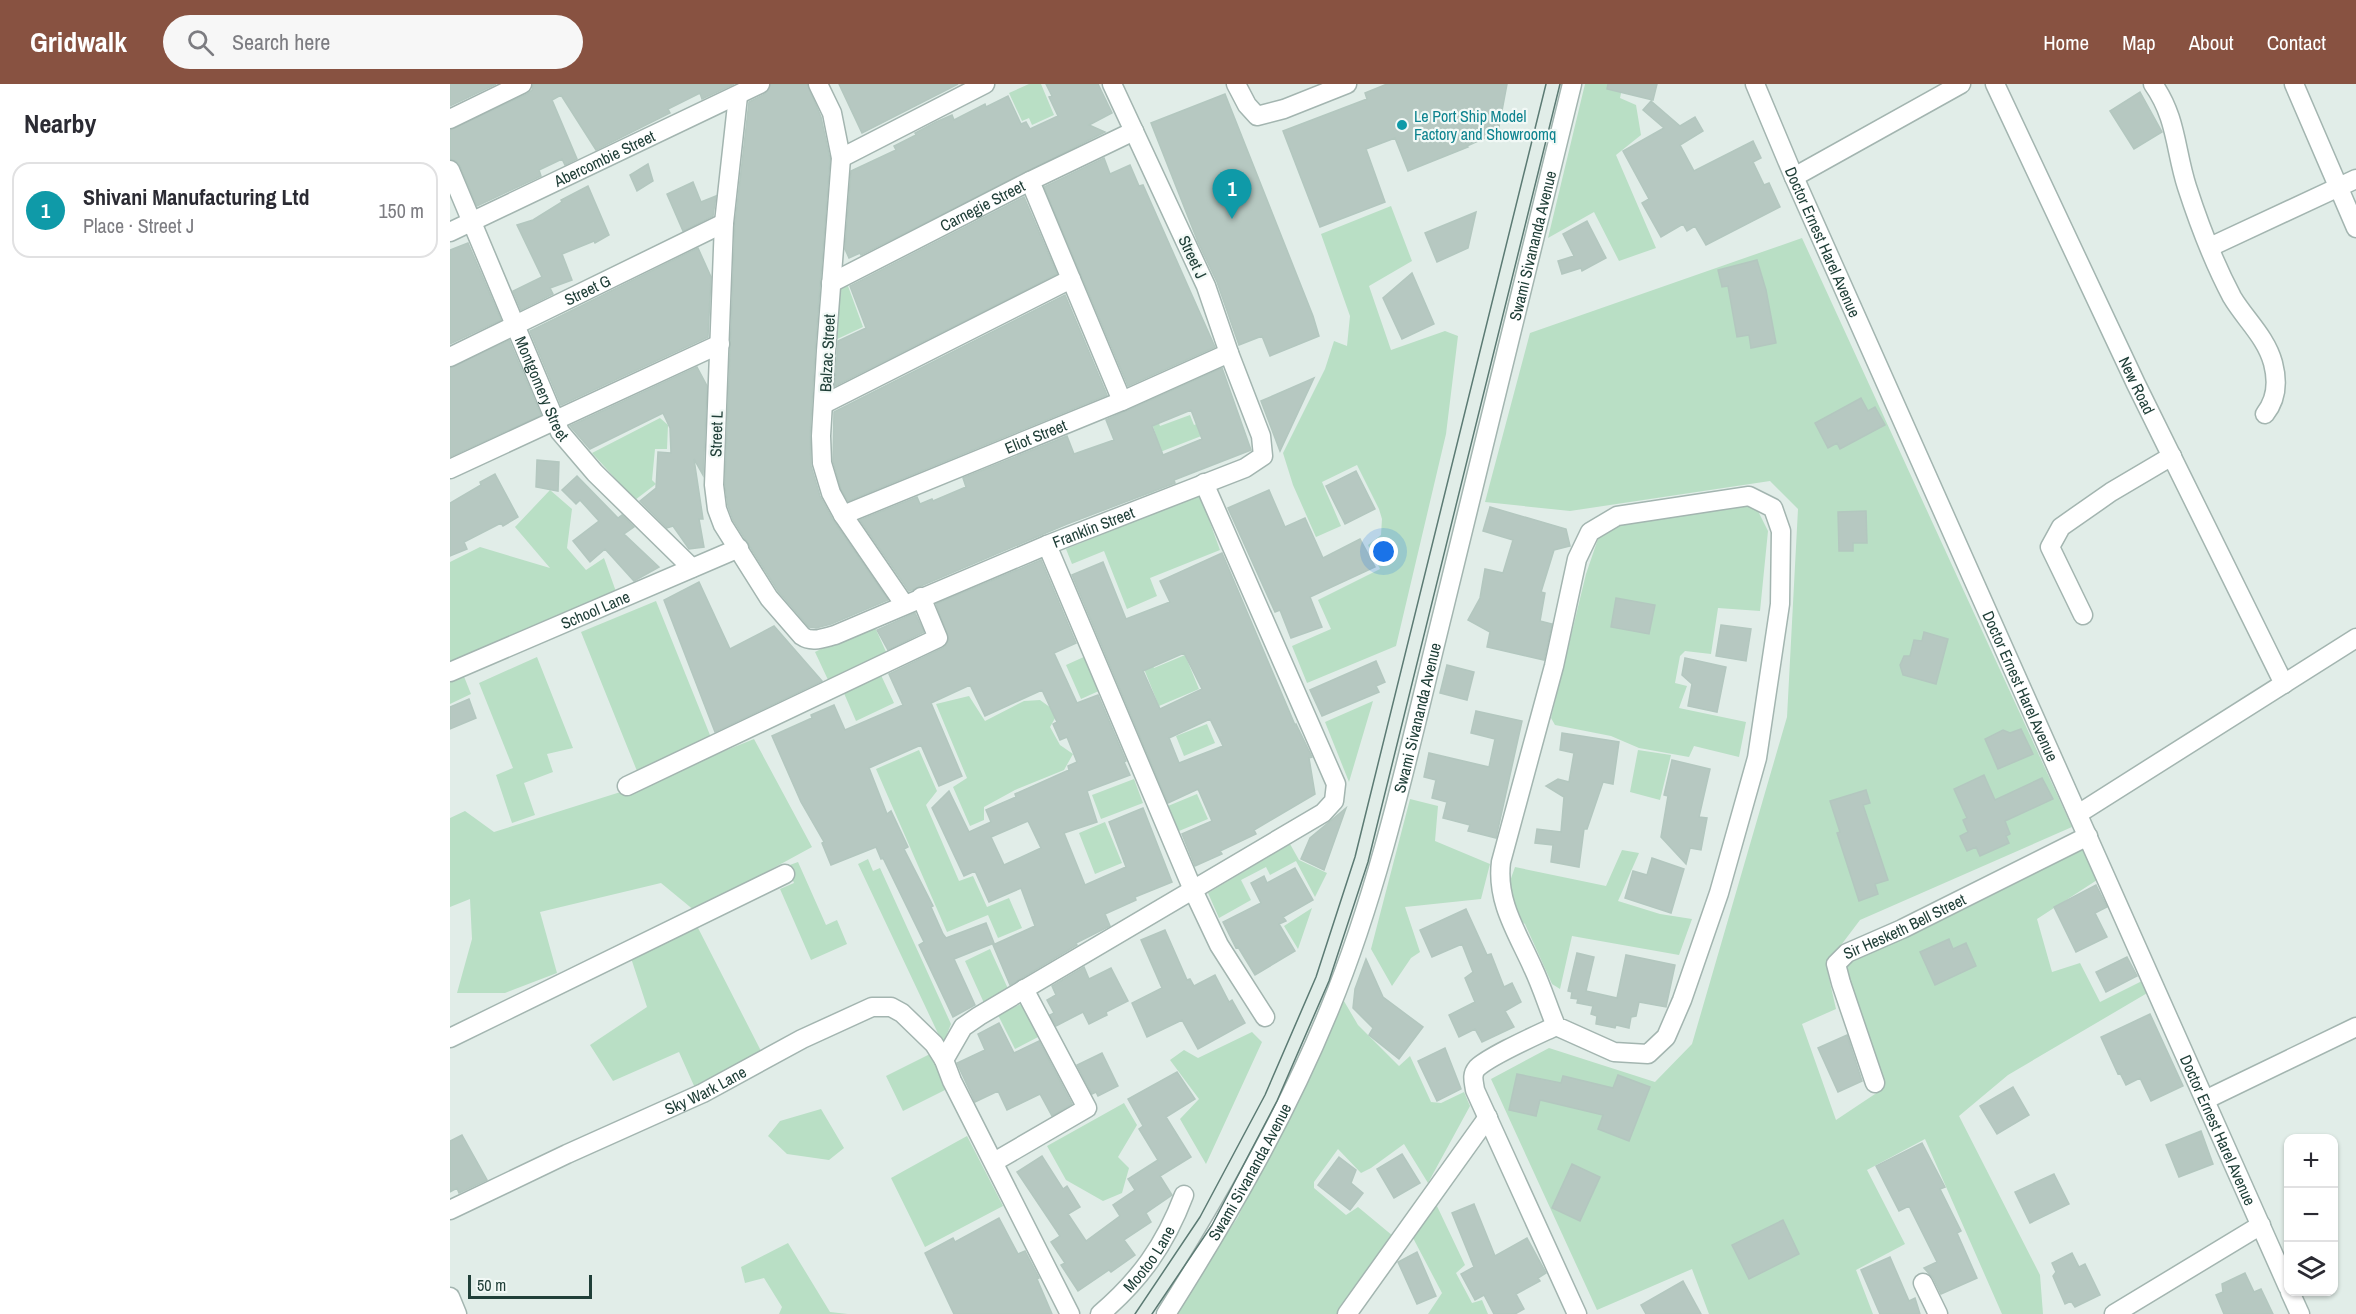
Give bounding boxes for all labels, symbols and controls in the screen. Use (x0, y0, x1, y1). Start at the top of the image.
search box (163, 15, 583, 69)
text: Gridwalk (30, 23, 127, 61)
icon: search (184, 26, 217, 59)
text: Search here (232, 27, 330, 57)
text: Home (2043, 28, 2089, 57)
text: Map (2122, 28, 2156, 57)
text: About (2189, 28, 2234, 57)
text: Contact (2267, 28, 2326, 57)
place label: Le Port Ship Model Factory and Showroomq (1414, 105, 1556, 145)
text: Nearby (24, 106, 96, 141)
marker: Le Port Ship Model Factory and Showroomq (1395, 118, 1409, 132)
street label: Abercombie Street (549, 125, 659, 192)
street label: Doctor Ernest Harel Avenue (1780, 163, 1866, 321)
street label: Swami Sivananda Avenue (1504, 168, 1561, 323)
pin: 1 (1212, 170, 1252, 219)
street label: Carnegie Street (936, 174, 1029, 236)
text: Shivani Manufacturing Ltd (83, 182, 310, 212)
text: 1 (41, 197, 50, 224)
text: 150 m (378, 197, 424, 224)
text: Place · Street J (83, 212, 194, 239)
street label: Street J (1173, 232, 1213, 282)
street label: Street G (561, 269, 614, 310)
street label: Balzac Street (814, 313, 840, 393)
street label: Montgomery Street (510, 333, 574, 446)
street label: New Road (2114, 353, 2160, 418)
street label: Street L (704, 410, 728, 457)
street label: Eliot Street (1001, 414, 1070, 459)
street label: Franklin Street (1049, 501, 1138, 553)
your location (1369, 537, 1398, 566)
street label: School Lane (557, 585, 633, 634)
street label: Doctor Ernest Harel Avenue (1977, 607, 2064, 765)
street label: Swami Sivananda Avenue (1388, 640, 1446, 795)
street label: Sir Hesketh Bell Street (1840, 888, 1969, 964)
street label: Doctor Ernest Harel Avenue (2175, 1051, 2261, 1209)
street label: Sky Wark Lane (661, 1061, 750, 1120)
street label: Swami Sivananda Avenue (1203, 1099, 1296, 1245)
map controls (2284, 1134, 2338, 1296)
button: + (2284, 1134, 2338, 1188)
button: − (2284, 1188, 2338, 1242)
street label: Mootoo Lane (1118, 1222, 1180, 1297)
button: layers (2284, 1242, 2338, 1296)
scale bar (468, 1272, 592, 1300)
text: 50 m (477, 1274, 506, 1296)

